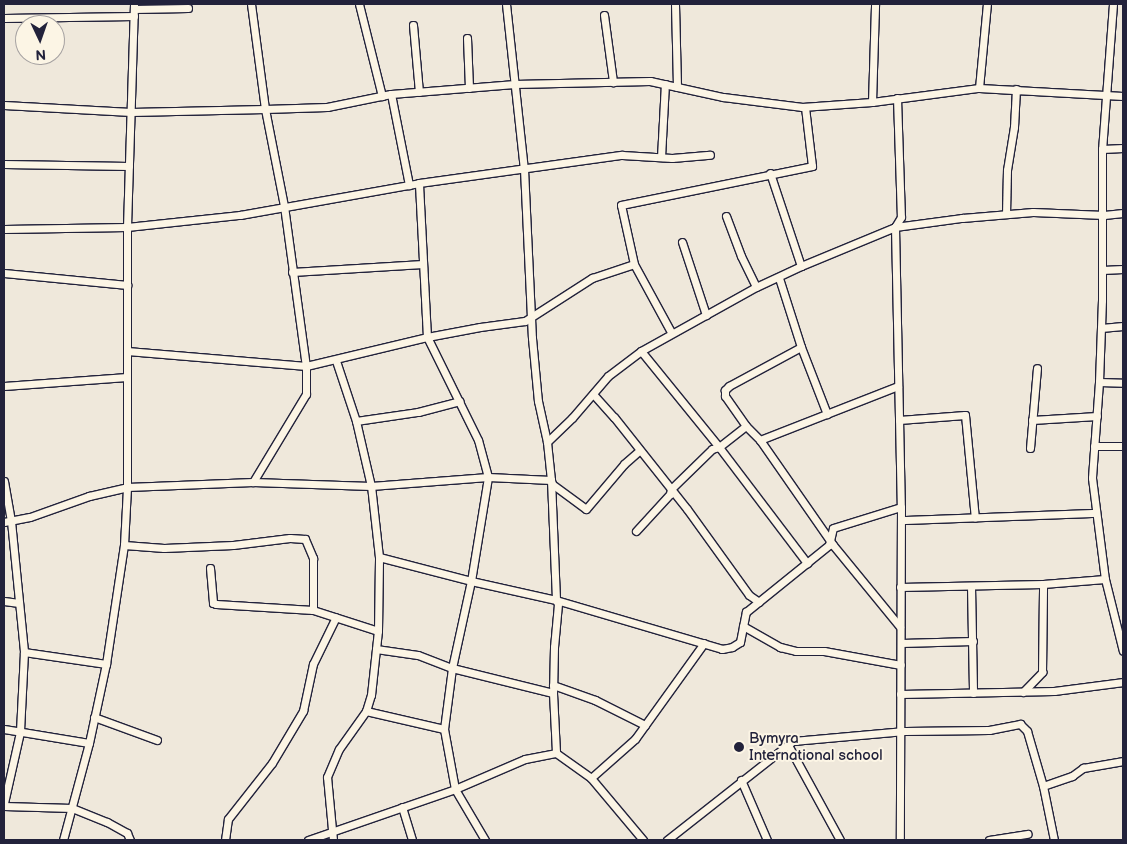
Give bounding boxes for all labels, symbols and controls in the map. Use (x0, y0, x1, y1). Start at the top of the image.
north arrow (15, 15, 65, 65)
text: N (35, 46, 46, 63)
place label: Bymyra International school (749, 729, 883, 764)
marker: Bymyra International school (733, 741, 745, 753)

